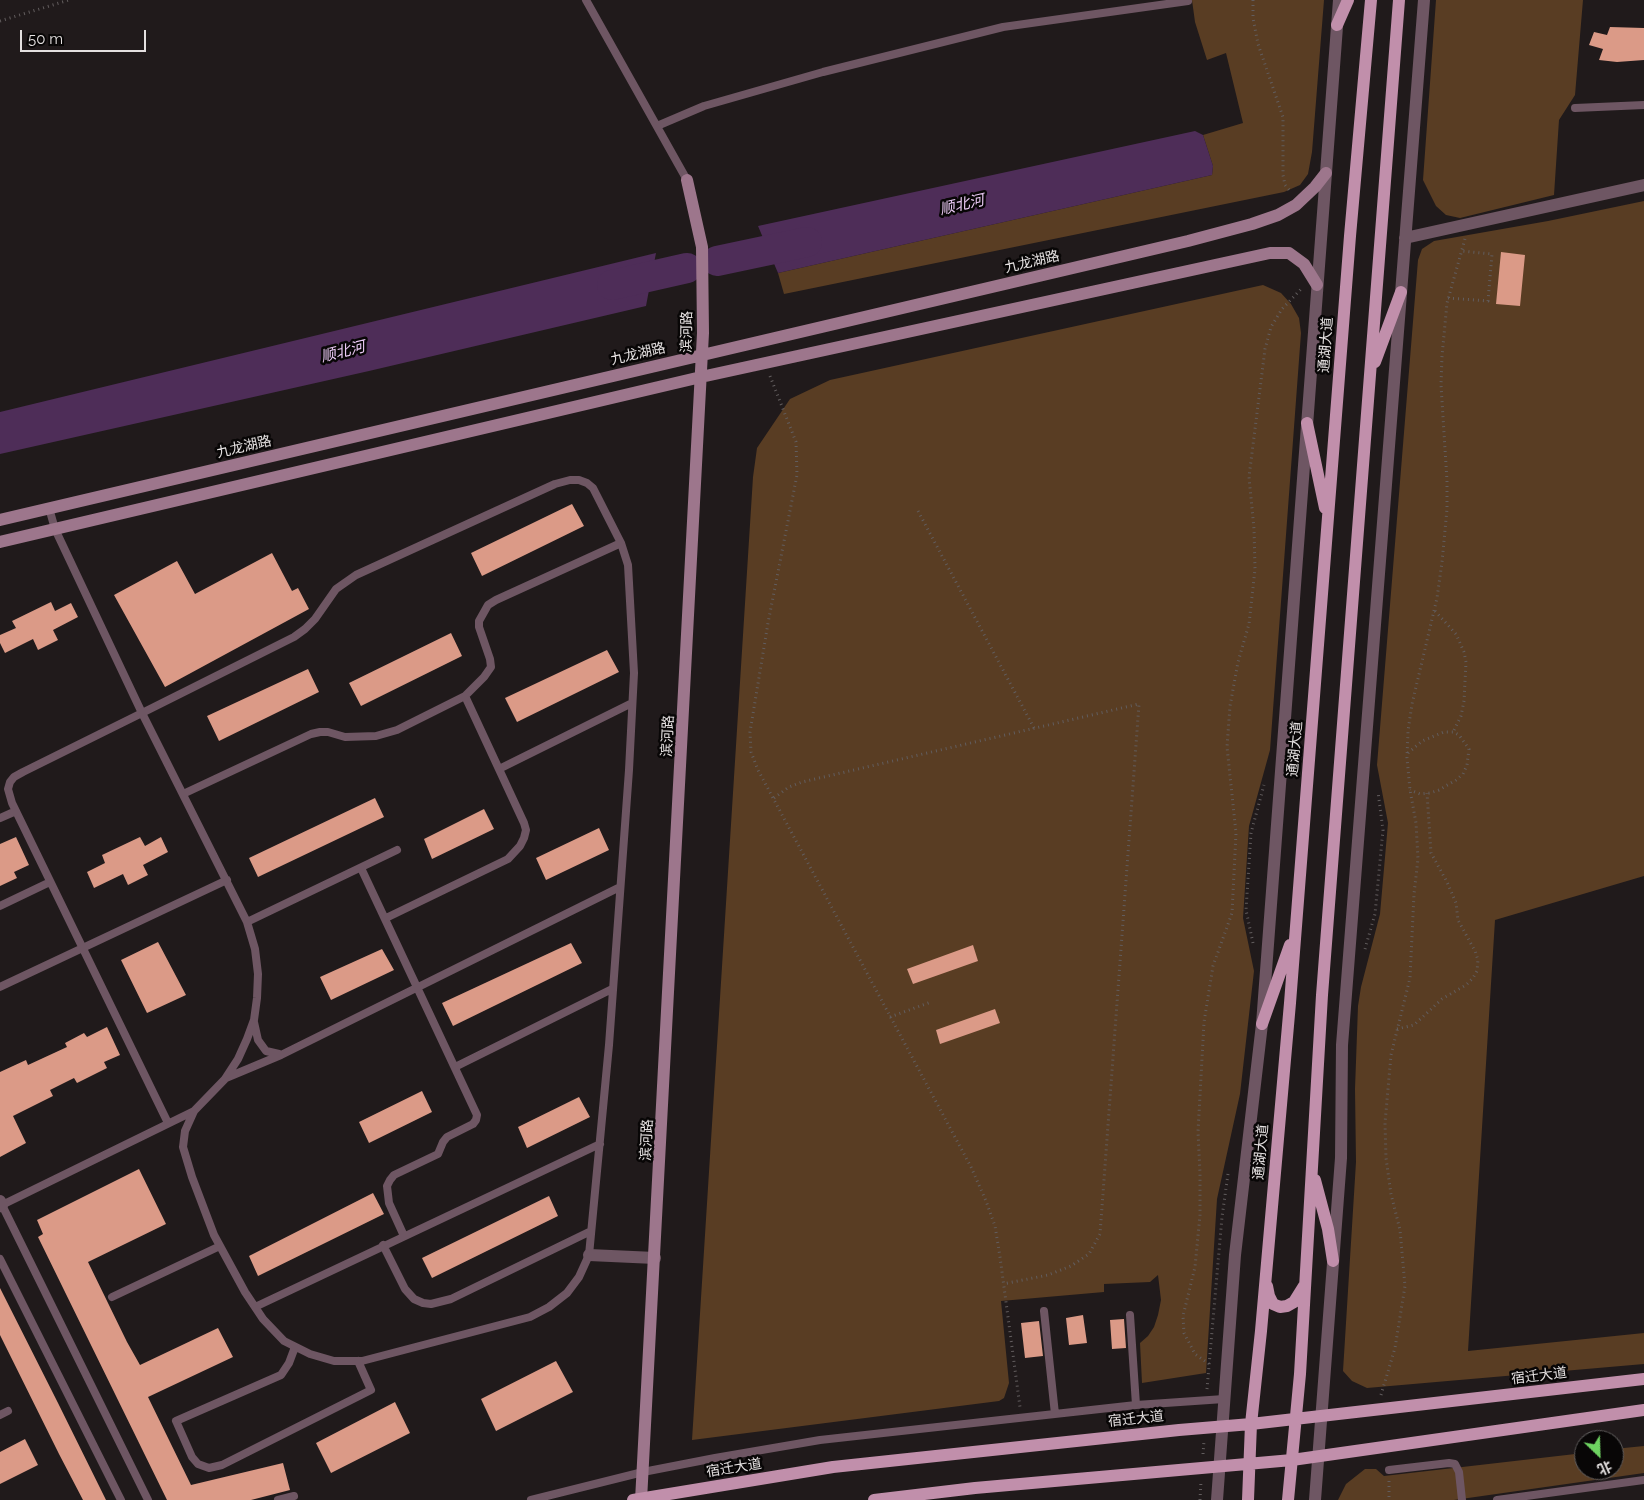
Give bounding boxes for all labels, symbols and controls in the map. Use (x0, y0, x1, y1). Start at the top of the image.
scale bar (22, 20, 149, 52)
text: 50 m (28, 30, 63, 48)
water label: 顺北河 (938, 191, 986, 219)
street label: 九龙湖路 (1003, 248, 1061, 276)
street label: 滨河路 (678, 311, 696, 353)
street label: 通湖大道 (1316, 316, 1336, 374)
water label: 顺北河 (319, 338, 367, 366)
street label: 九龙湖路 (609, 340, 667, 368)
street label: 九龙湖路 (215, 433, 273, 461)
street label: 滨河路 (659, 715, 677, 757)
street label: 通湖大道 (1284, 720, 1306, 778)
street label: 滨河路 (638, 1119, 656, 1161)
street label: 通湖大道 (1250, 1123, 1272, 1181)
street label: 宿迁大道 (1510, 1364, 1568, 1388)
street label: 宿迁大道 (1107, 1408, 1165, 1430)
north arrow (1574, 1430, 1624, 1480)
street label: 宿迁大道 (705, 1455, 763, 1481)
text: 北 (1595, 1458, 1614, 1478)

